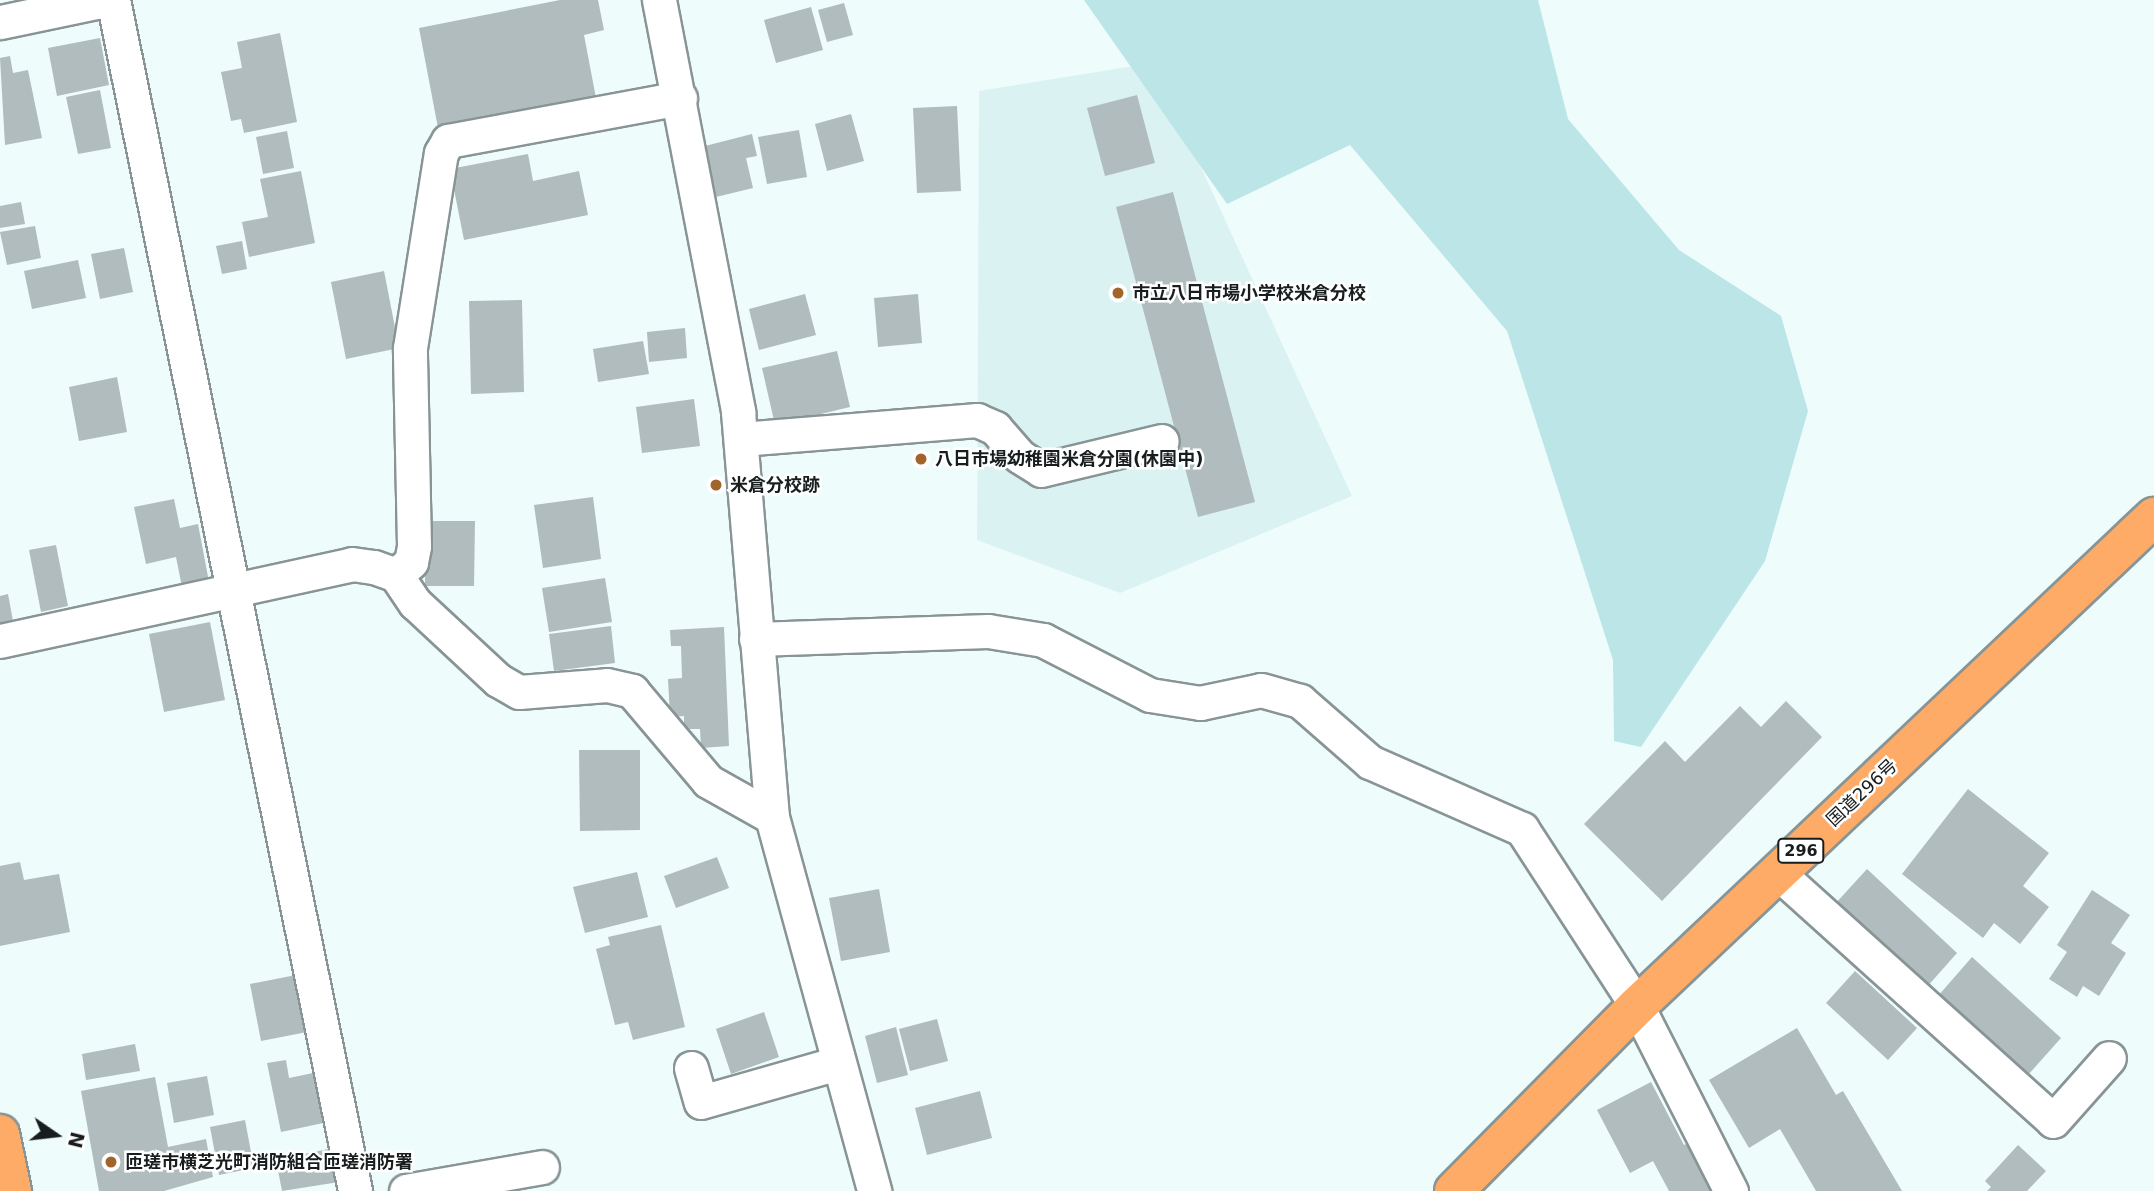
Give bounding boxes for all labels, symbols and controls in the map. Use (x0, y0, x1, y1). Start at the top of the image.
place label: 市立八日市場小学校米倉分校 (1132, 282, 1366, 304)
marker: 市立八日市場小学校米倉分校 (1110, 285, 1126, 301)
place label: 八日市場幼稚園米倉分園(休園中) (935, 448, 1203, 470)
marker: 八日市場幼稚園米倉分園(休園中) (913, 451, 929, 467)
place label: 米倉分校跡 (730, 474, 820, 496)
marker: 米倉分校跡 (708, 477, 724, 493)
street label: 国道296号 (1822, 755, 1902, 831)
road number: 296 (1776, 838, 1826, 864)
north arrow (21, 1100, 91, 1170)
text: N (64, 1130, 89, 1150)
place label: 匝瑳市横芝光町消防組合匝瑳消防署 (125, 1151, 413, 1173)
marker: 匝瑳市横芝光町消防組合匝瑳消防署 (103, 1154, 119, 1170)

